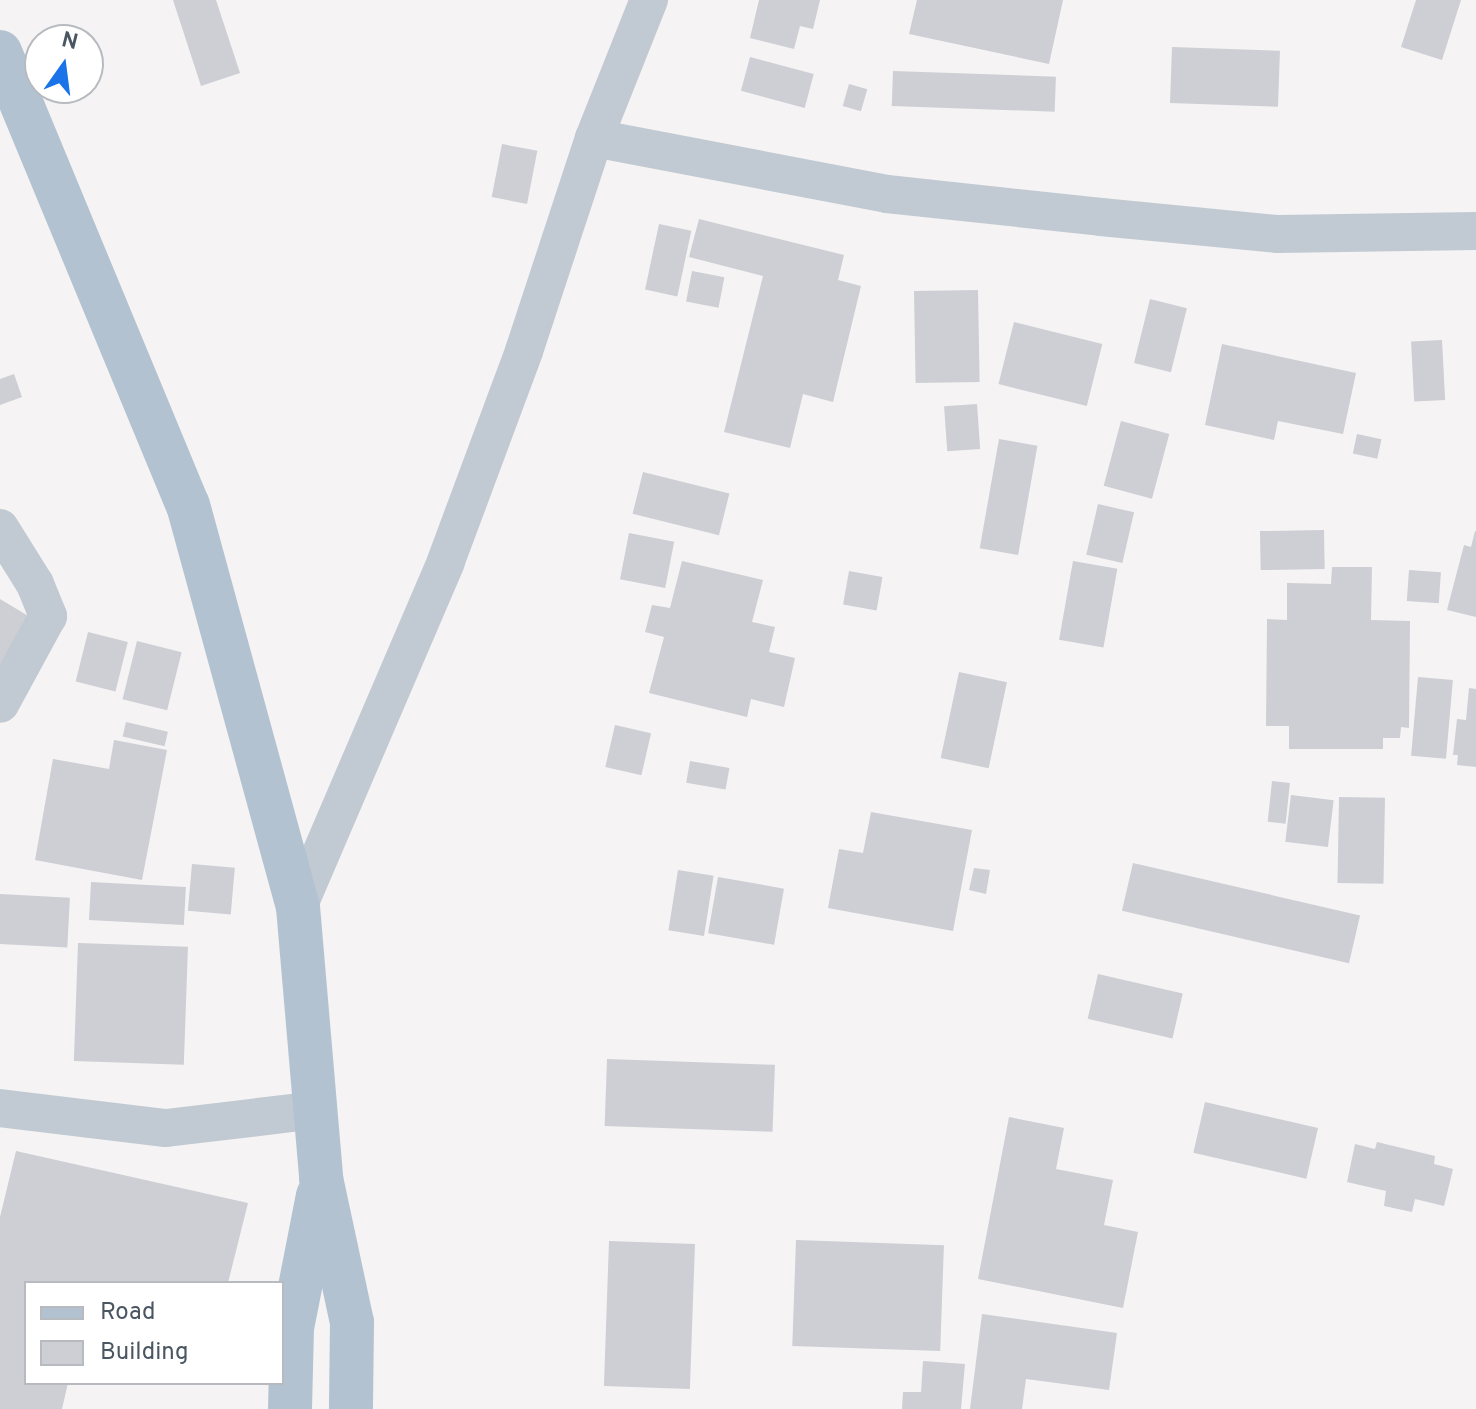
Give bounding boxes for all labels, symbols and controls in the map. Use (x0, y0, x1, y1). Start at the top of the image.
north arrow (24, 24, 104, 104)
text: N (59, 27, 80, 57)
legend (24, 1281, 284, 1385)
text: Road (100, 1298, 156, 1328)
text: Building (100, 1338, 189, 1368)

